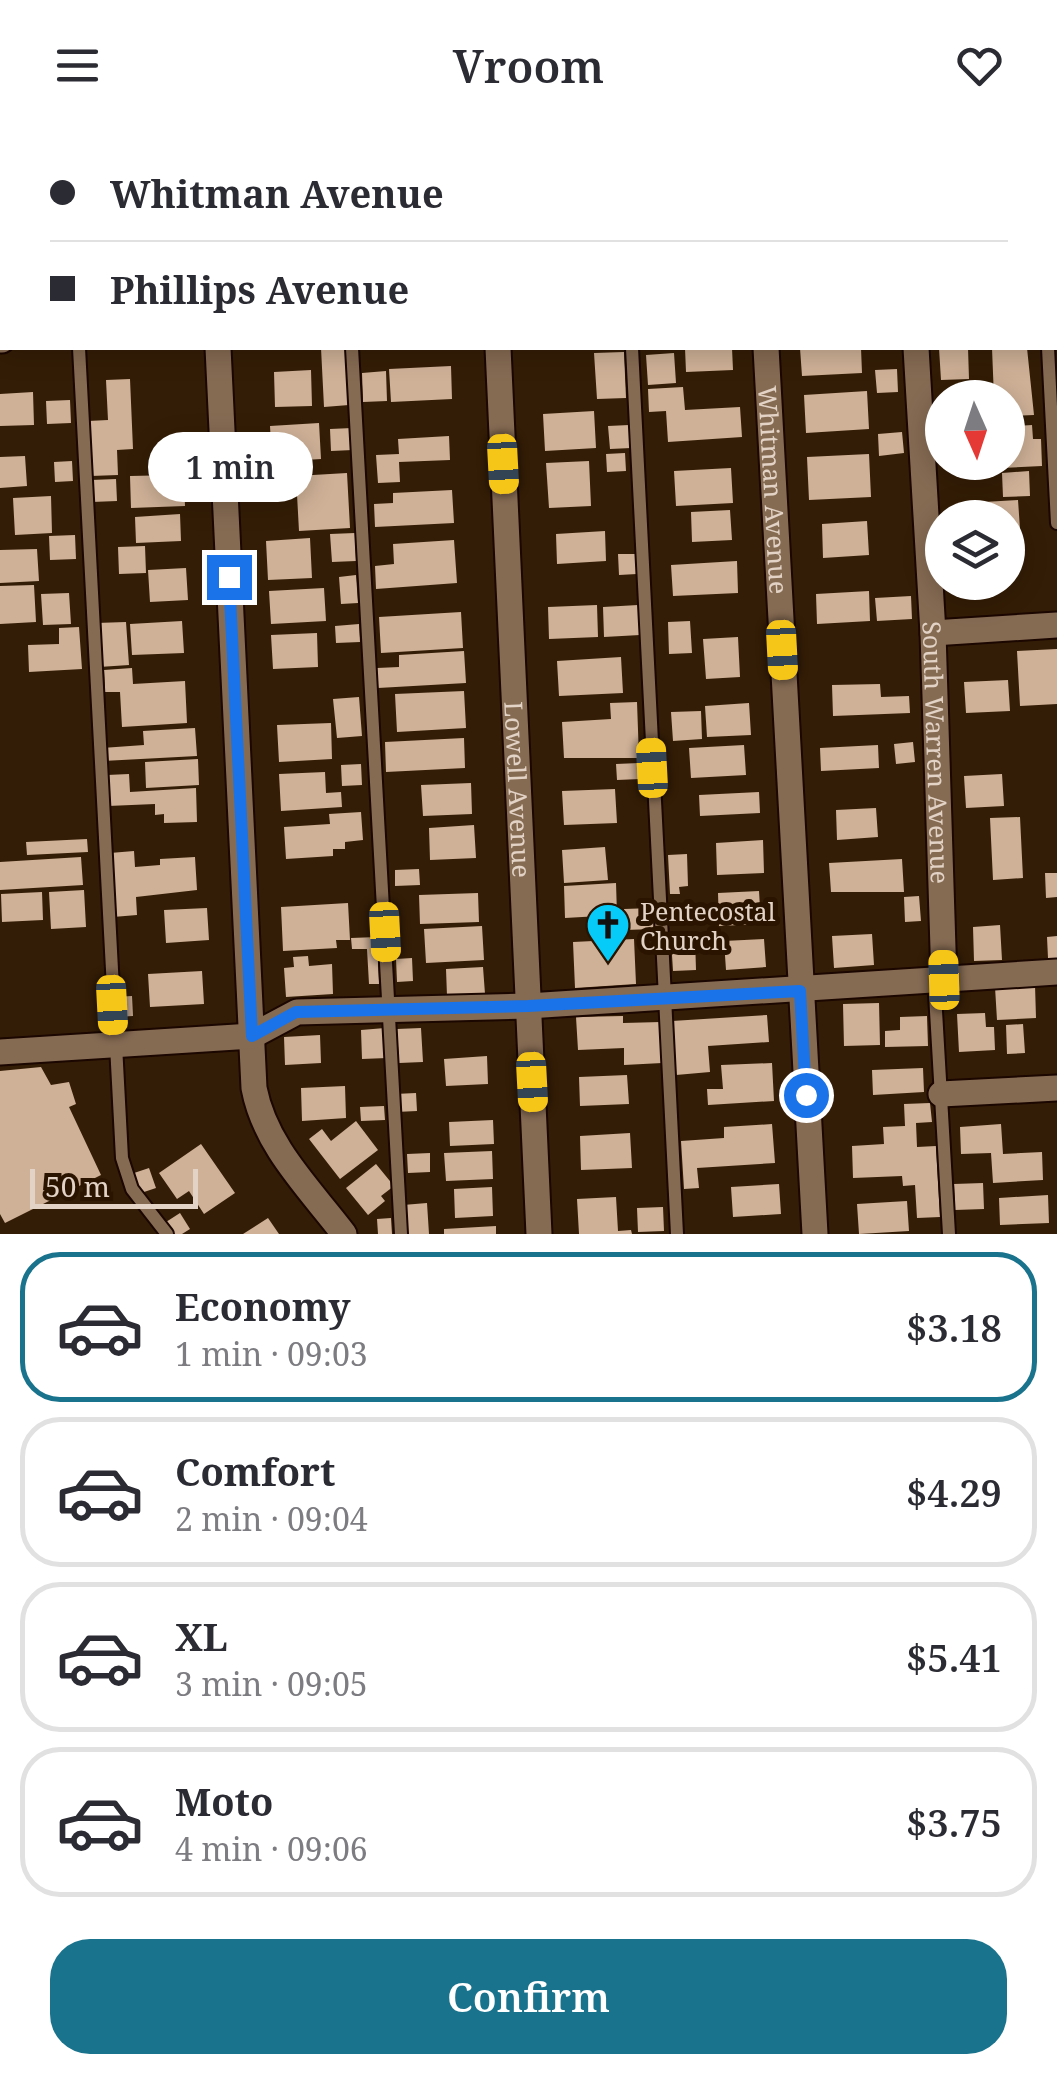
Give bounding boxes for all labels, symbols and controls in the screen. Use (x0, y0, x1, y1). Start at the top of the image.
text: Vroom (453, 35, 604, 96)
icon: menu (50, 38, 105, 93)
icon: heart (952, 38, 1007, 93)
text: Whitman Avenue (110, 167, 444, 219)
text: Phillips Avenue (110, 263, 409, 315)
north arrow (925, 380, 1025, 480)
map controls (925, 380, 1025, 600)
street label: Whitman Avenue (751, 385, 797, 595)
callout: 1 min (146, 432, 312, 502)
car (486, 433, 520, 495)
text: 1 min (186, 445, 275, 488)
button: layers (925, 500, 1025, 600)
route end (207, 555, 252, 600)
car (765, 619, 799, 681)
street label: South Warren Avenue (915, 620, 958, 884)
street label: Lowell Avenue (497, 701, 539, 878)
car (635, 737, 669, 799)
place label: Pentecostal Church (640, 894, 776, 957)
car (368, 901, 402, 963)
church icon: Pentecostal Church (585, 902, 631, 963)
car (928, 949, 960, 1011)
car (95, 974, 129, 1036)
car (515, 1051, 549, 1113)
route start (784, 1073, 829, 1118)
scale bar (30, 1164, 198, 1208)
text: 50 m (45, 1167, 110, 1205)
text: Economy (175, 1280, 351, 1332)
icon: car (55, 1282, 145, 1372)
text: $3.18 (906, 1301, 1002, 1353)
text: 1 min · 09:03 (175, 1332, 368, 1375)
text: Comfort (175, 1445, 335, 1497)
icon: car (55, 1447, 145, 1537)
text: $4.29 (906, 1466, 1002, 1518)
text: 2 min · 09:04 (175, 1497, 368, 1540)
text: XL (175, 1610, 228, 1662)
icon: car (55, 1612, 145, 1702)
text: $5.41 (906, 1631, 1002, 1683)
text: 3 min · 09:05 (175, 1662, 368, 1705)
text: Moto (175, 1775, 273, 1827)
icon: car (55, 1777, 145, 1867)
text: $3.75 (906, 1796, 1002, 1848)
text: 4 min · 09:06 (175, 1827, 368, 1870)
button: Confirm (50, 1939, 1007, 2054)

